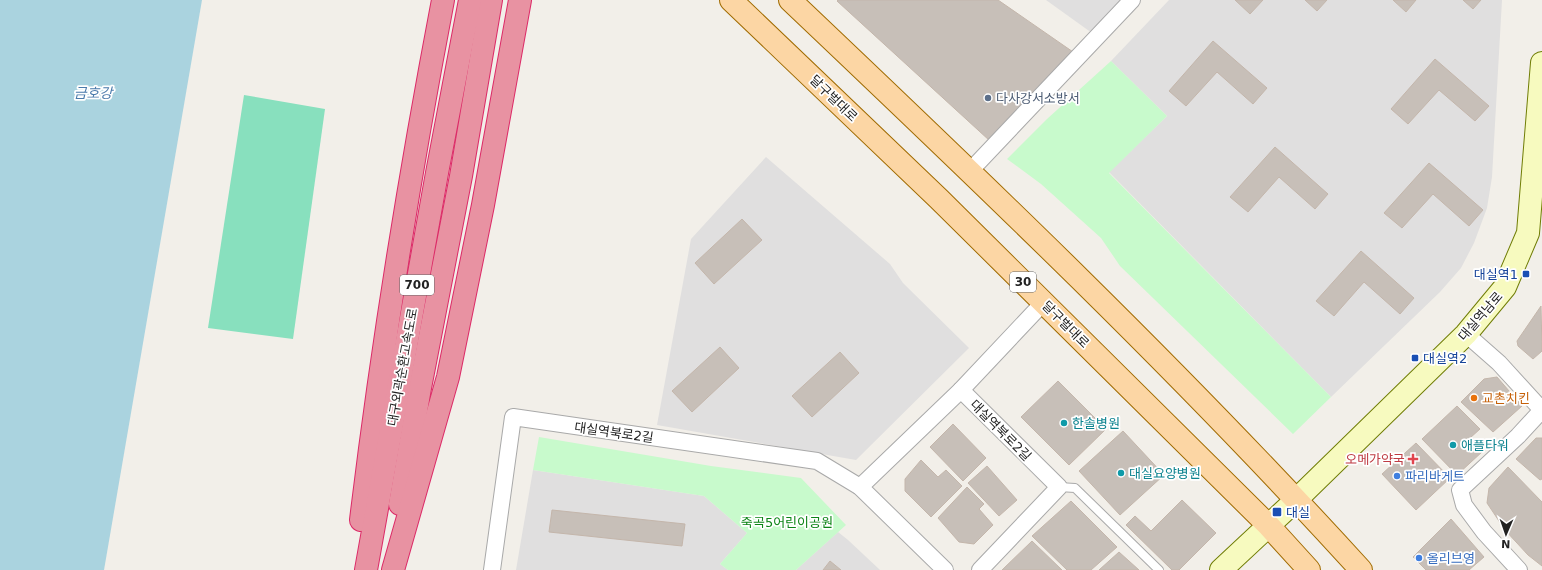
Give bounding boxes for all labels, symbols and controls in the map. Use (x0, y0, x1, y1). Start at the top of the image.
street label: 달구벌대로 (807, 72, 860, 125)
water label: 금호강 (74, 85, 114, 101)
place label: 다사강서소방서 (996, 91, 1080, 106)
marker: 다사강서소방서 (983, 93, 993, 103)
place label: 대실역1 (1474, 267, 1518, 282)
marker: 대실역1 (1521, 269, 1531, 279)
road number: 30 (1010, 272, 1036, 292)
road number: 700 (400, 275, 434, 295)
street label: 대실역남로 (1455, 289, 1506, 344)
street label: 달구벌대로 (1039, 298, 1092, 351)
street label: 대구외곽순환고속도로 (385, 307, 420, 427)
place label: 대실역2 (1423, 351, 1467, 366)
marker: 대실역2 (1410, 353, 1420, 363)
place label: 교촌치킨 (1482, 391, 1530, 406)
marker: 교촌치킨 (1469, 393, 1479, 403)
street label: 대실역북로2길 (967, 397, 1034, 464)
place label: 한솔병원 (1072, 416, 1120, 431)
marker: 한솔병원 (1059, 418, 1069, 428)
street label: 대실역북로2길 (573, 419, 655, 445)
place label: 애플타워 (1461, 438, 1509, 453)
marker: 애플타워 (1448, 440, 1458, 450)
place label: 오메가약국 (1345, 452, 1405, 467)
marker: 오메가약국 (1408, 454, 1418, 464)
place label: 대실요양병원 (1129, 466, 1201, 481)
marker: 대실요양병원 (1116, 468, 1126, 478)
place label: 파리바게트 (1405, 469, 1465, 484)
marker: 파리바게트 (1392, 471, 1402, 481)
place label: 대실 (1286, 505, 1310, 520)
marker: 대실 (1271, 506, 1283, 518)
north arrow (1486, 514, 1526, 554)
park label: 죽곡5어린이공원 (741, 515, 833, 530)
text: N (1501, 537, 1511, 550)
place label: 올리브영 (1427, 551, 1475, 566)
marker: 올리브영 (1414, 553, 1424, 563)

